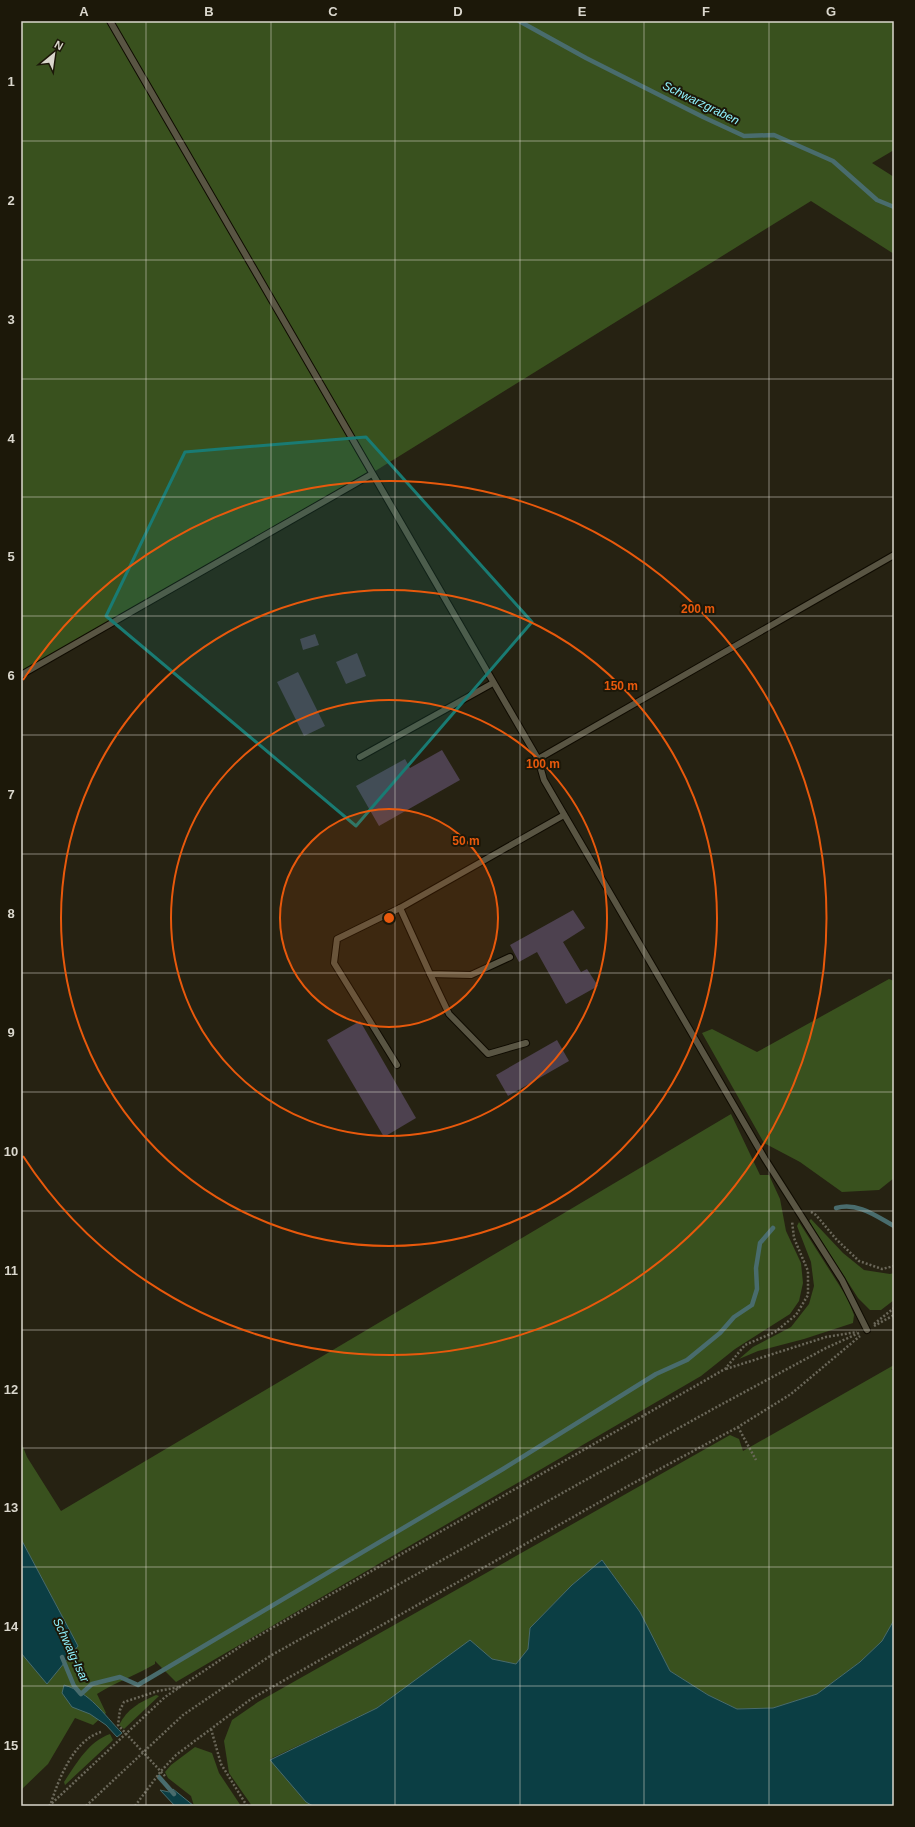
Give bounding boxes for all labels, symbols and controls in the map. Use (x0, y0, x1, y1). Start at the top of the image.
text: A (79, 4, 89, 19)
text: B (204, 4, 214, 19)
text: C (328, 4, 338, 19)
text: D (453, 4, 463, 19)
text: E (578, 4, 587, 19)
text: F (702, 4, 710, 19)
text: G (826, 4, 836, 19)
north arrow (34, 34, 74, 74)
text: N (52, 38, 65, 52)
text: 1 (7, 74, 15, 89)
water label: Schwarzgraben (660, 78, 742, 128)
text: 2 (7, 193, 15, 208)
text: 3 (7, 312, 15, 327)
text: 4 (7, 431, 15, 446)
text: 5 (7, 549, 15, 564)
text: 200 m (681, 602, 715, 616)
text: 6 (7, 668, 15, 683)
text: 150 m (604, 679, 638, 693)
text: 100 m (526, 757, 560, 771)
text: 7 (7, 787, 15, 802)
text: 50 m (452, 834, 480, 848)
text: 8 (7, 906, 15, 921)
centre of rings (382, 911, 396, 925)
text: 9 (7, 1025, 15, 1040)
text: 10 (4, 1144, 18, 1159)
text: 11 (4, 1263, 18, 1278)
text: 12 (4, 1382, 18, 1397)
text: 13 (4, 1500, 18, 1515)
water label: Schwaig-Isar (50, 1616, 92, 1685)
text: 14 (4, 1619, 19, 1634)
text: 15 (4, 1738, 18, 1753)

